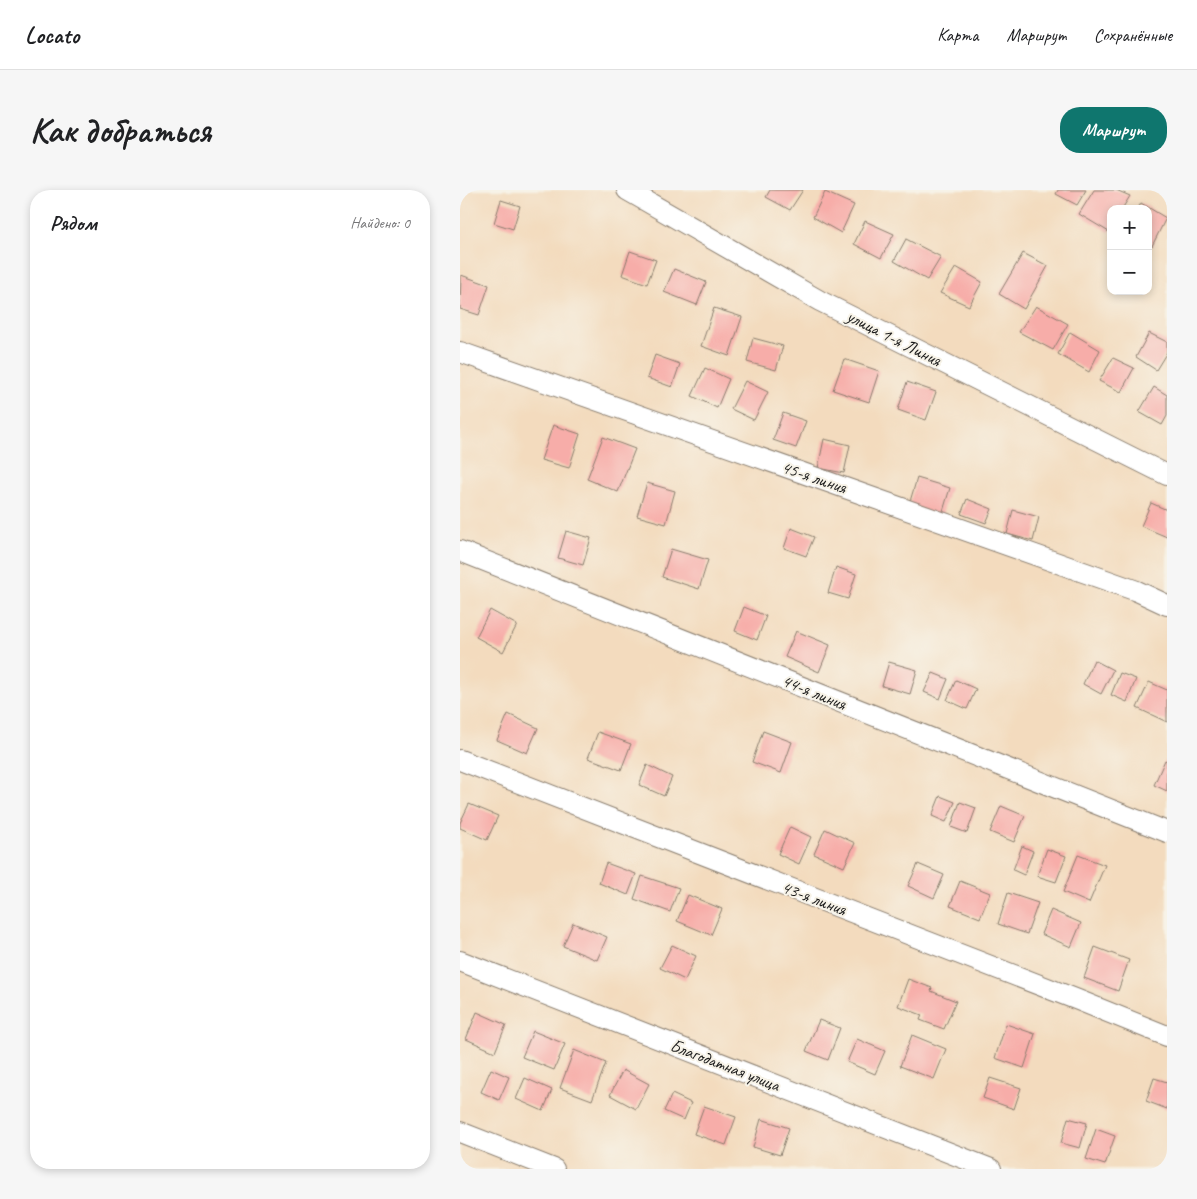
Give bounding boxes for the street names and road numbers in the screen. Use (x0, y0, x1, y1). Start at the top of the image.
street label: улица 1-я Линия (842, 304, 946, 372)
street label: 45-я линия (779, 456, 851, 499)
street label: 44-я линия (779, 669, 851, 715)
street label: 43-я линия (779, 876, 851, 921)
street label: Благодатная улица (667, 1034, 785, 1097)

